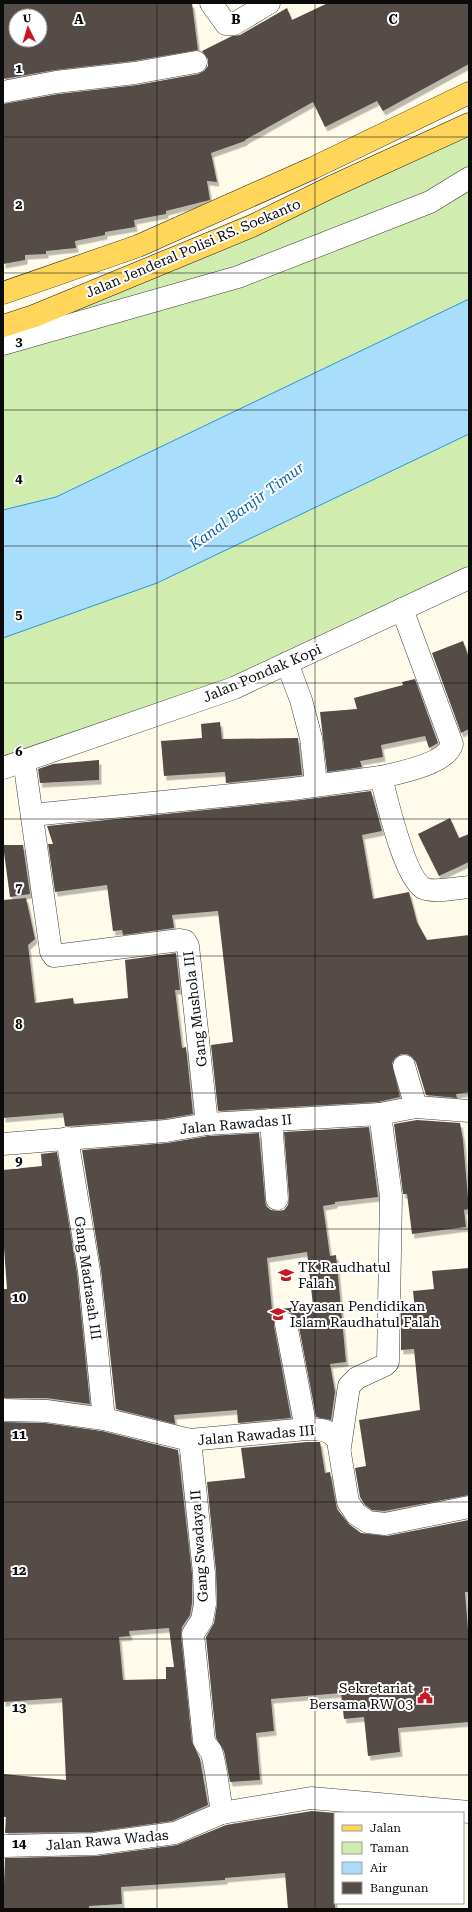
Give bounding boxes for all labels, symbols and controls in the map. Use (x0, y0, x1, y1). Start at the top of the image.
north arrow (8, 8, 48, 48)
text: U (22, 12, 32, 25)
text: A (74, 12, 84, 27)
text: B (231, 12, 241, 27)
text: C (388, 12, 398, 27)
text: 1 (15, 61, 23, 76)
street label: Jalan Jenderal Polisi RS. Soekanto (83, 195, 303, 301)
text: 2 (15, 197, 23, 212)
text: 3 (15, 334, 23, 349)
water label: Kanal Banjir Timur (185, 458, 309, 554)
text: 4 (15, 471, 23, 486)
text: 5 (15, 607, 23, 622)
street label: Jalan Pondak Kopi (200, 641, 324, 705)
text: 6 (15, 744, 23, 759)
text: 7 (15, 880, 23, 895)
street label: Gang Mushola III (180, 950, 210, 1068)
text: 8 (15, 1017, 23, 1032)
street label: Jalan Rawadas II (179, 1111, 293, 1137)
text: 9 (15, 1153, 23, 1168)
street label: Gang Madrasah III (71, 1215, 105, 1341)
place label: TK Raudhatul Falah (298, 1259, 391, 1291)
school or university icon: TK Raudhatul Falah (277, 1266, 295, 1284)
text: 10 (12, 1290, 26, 1305)
place label: Yayasan Pendidikan Islam Raudhatul Falah (290, 1298, 440, 1330)
school or university icon: Yayasan Pendidikan Islam Raudhatul Falah (269, 1305, 287, 1323)
street label: Jalan Rawadas III (197, 1422, 315, 1448)
text: 11 (12, 1427, 26, 1442)
street label: Gang Swadaya II (187, 1489, 211, 1603)
text: 12 (12, 1563, 26, 1578)
place label: Sekretariat Bersama RW 03 (309, 1680, 413, 1712)
public building icon: Sekretariat Bersama RW 03 (416, 1687, 434, 1705)
text: 13 (12, 1700, 26, 1715)
legend (334, 1812, 464, 1904)
text: Jalan (370, 1821, 401, 1835)
street label: Jalan Rawa Wadas (45, 1827, 169, 1853)
text: 14 (12, 1836, 27, 1851)
text: Taman (370, 1841, 409, 1855)
text: Air (370, 1861, 387, 1875)
text: Bangunan (370, 1881, 429, 1895)

